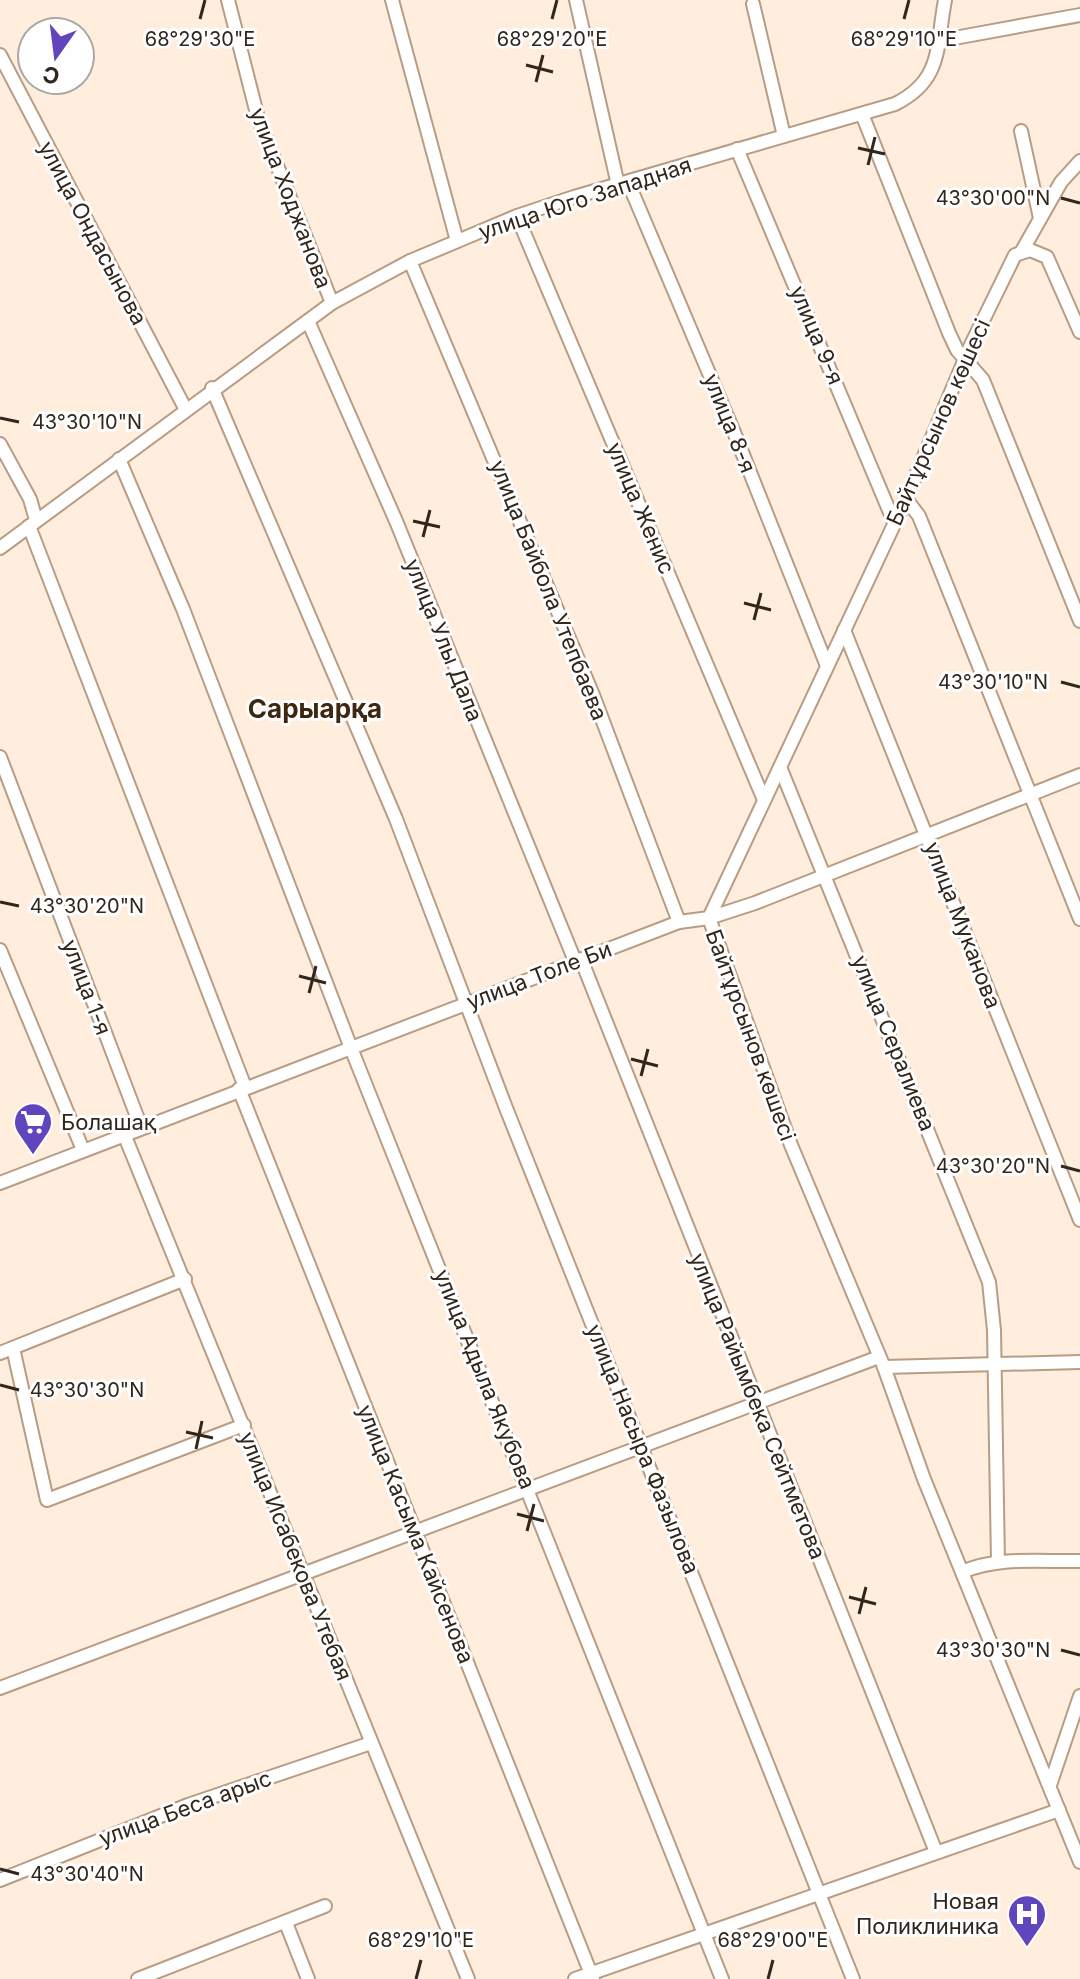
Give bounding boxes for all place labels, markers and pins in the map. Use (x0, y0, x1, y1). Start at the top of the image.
supermarket icon: Болашақ (12, 1101, 54, 1156)
place label: Болашақ (61, 1109, 157, 1135)
place label: Новая Поликлиника (856, 1888, 999, 1939)
hospital icon: Новая Поликлиника (1006, 1893, 1048, 1948)

